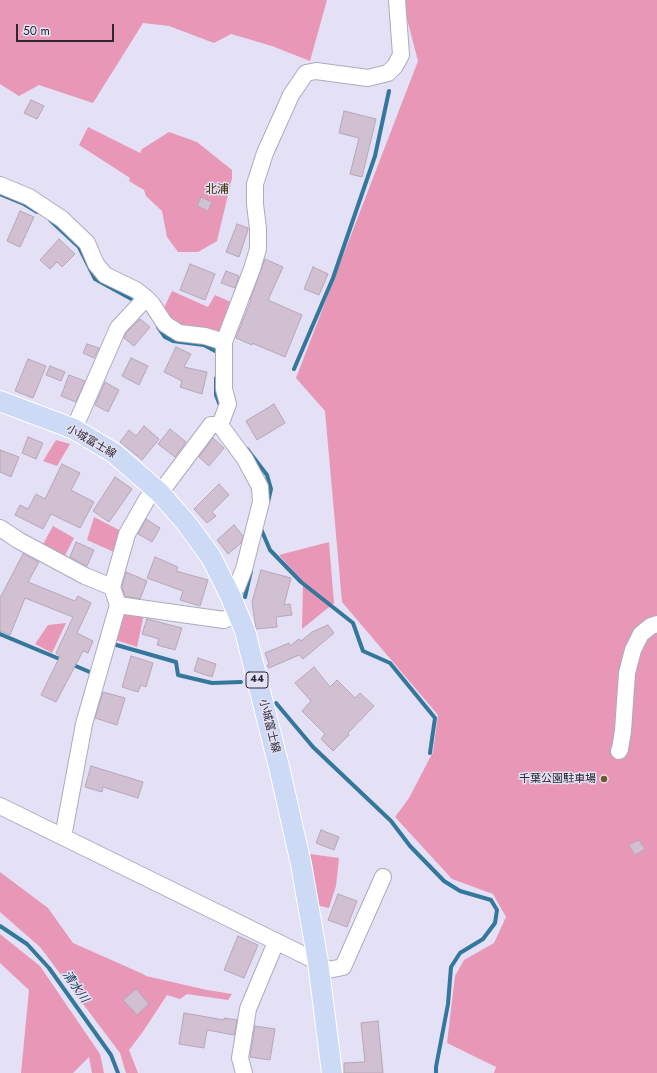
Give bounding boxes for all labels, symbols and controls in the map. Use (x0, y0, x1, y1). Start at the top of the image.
scale bar (18, 16, 116, 42)
text: 50 m (23, 22, 50, 40)
district label: 北浦 (205, 183, 229, 197)
street label: 小城富士線 (64, 423, 118, 461)
road number: 44 (246, 672, 268, 688)
street label: 小城富士線 (256, 698, 282, 754)
place label: 千葉公園駐車場 (519, 772, 596, 786)
marker: 千葉公園駐車場 (599, 774, 609, 784)
water label: 清水川 (59, 968, 91, 1006)

